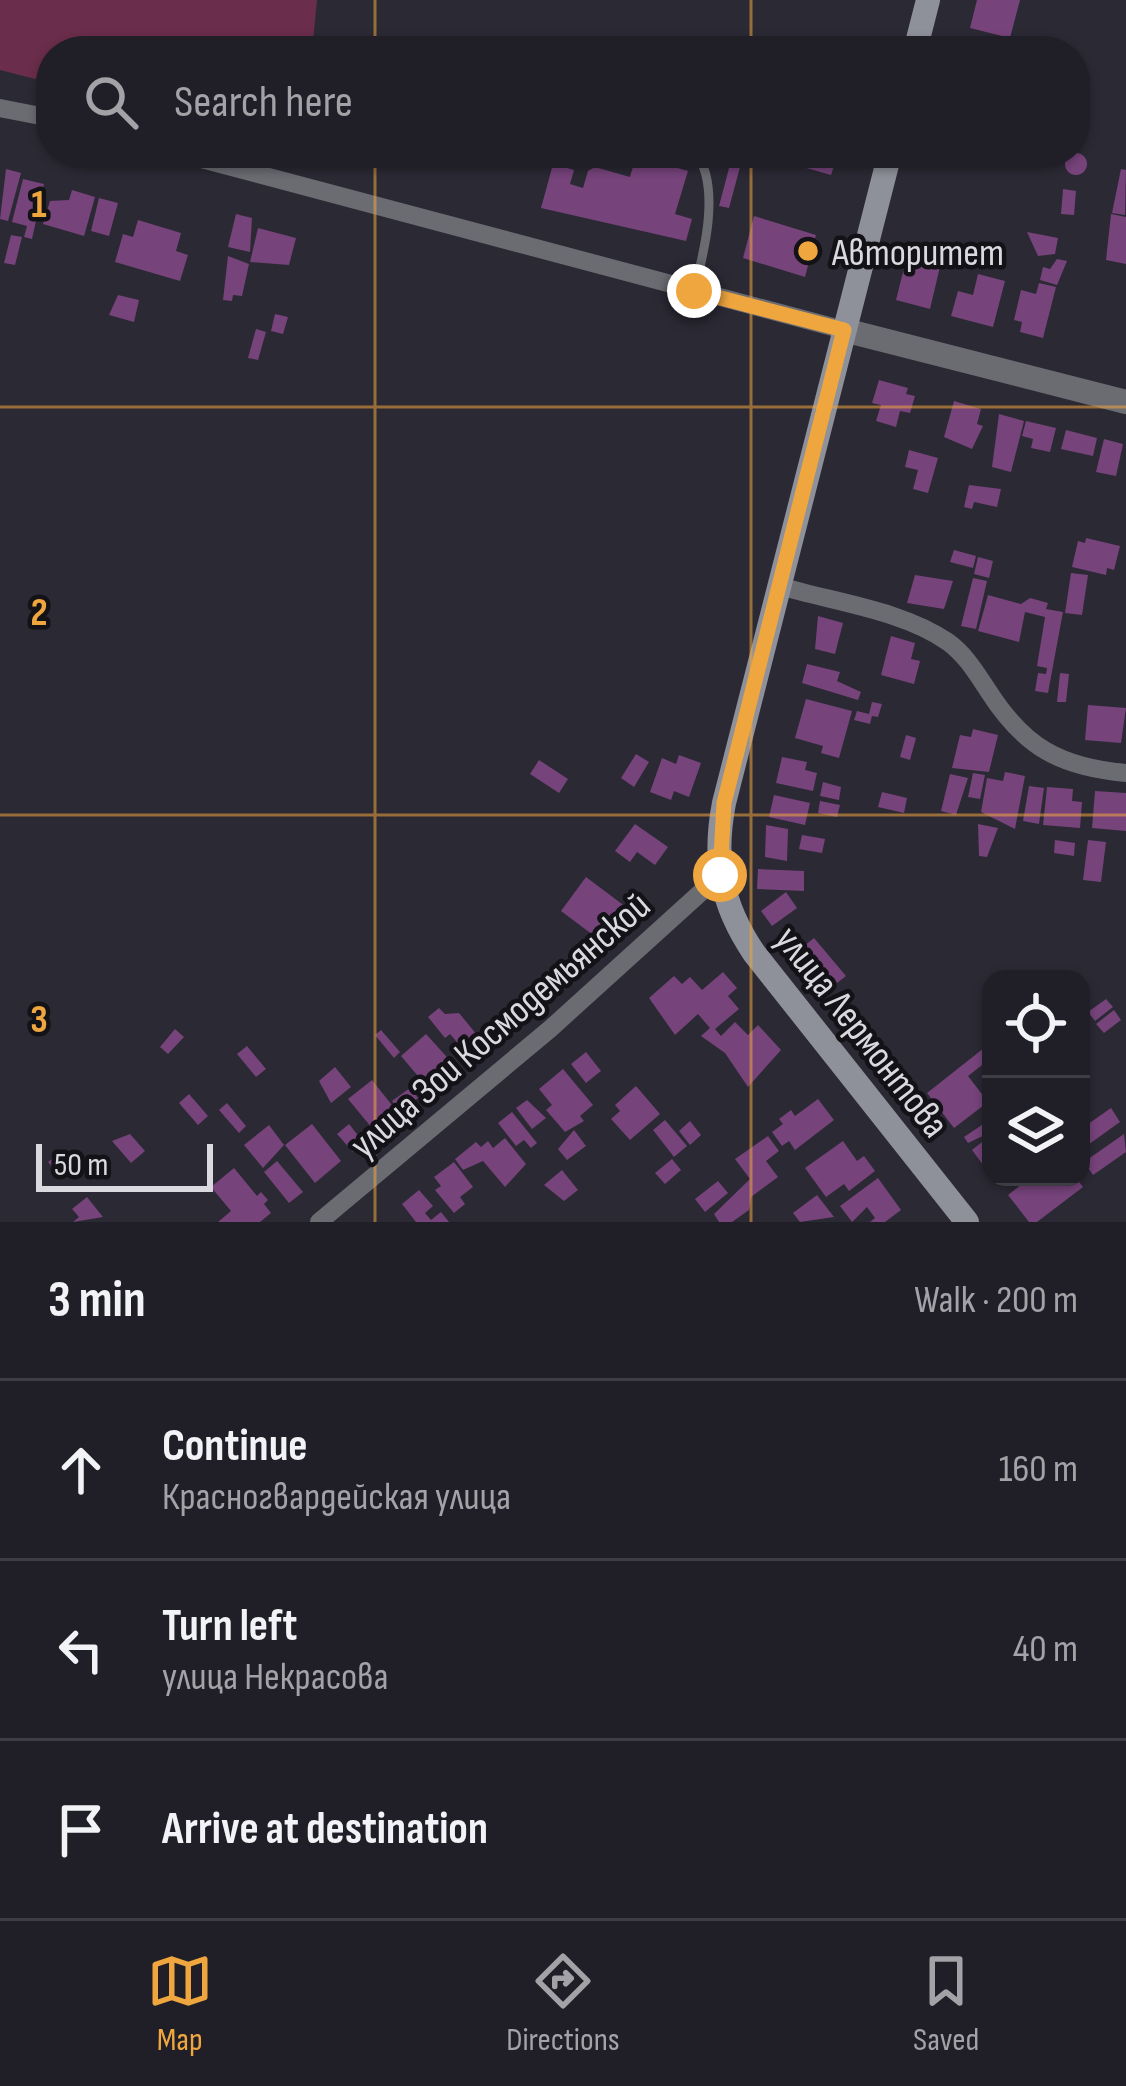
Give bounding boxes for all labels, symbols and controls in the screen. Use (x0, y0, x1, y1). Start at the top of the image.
search box (36, 36, 1090, 168)
icon: search (78, 69, 144, 135)
text: Search here (174, 75, 353, 130)
text: 1 (31, 182, 47, 229)
place label: Авторитет (831, 230, 1004, 277)
marker: Авторитет (795, 238, 821, 264)
route end (667, 264, 721, 318)
text: 2 (30, 590, 48, 637)
route start (693, 848, 747, 902)
street label: улица Зои Космодемьянской (341, 883, 660, 1169)
street label: улица Лермонтова (764, 918, 958, 1148)
map controls (982, 970, 1090, 1186)
button: locate (982, 970, 1090, 1078)
text: 3 (30, 997, 48, 1044)
button: layers (982, 1078, 1090, 1186)
scale bar (36, 1138, 213, 1191)
text: 50 m (54, 1145, 108, 1185)
text: 3 min (48, 1270, 146, 1331)
text: Walk · 200 m (914, 1277, 1078, 1324)
text: Continue (162, 1419, 308, 1474)
icon: ahead (48, 1437, 114, 1503)
text: 160 m (999, 1446, 1078, 1493)
text: Красногвардейская улица (162, 1474, 511, 1521)
text: Turn left (162, 1599, 297, 1654)
icon: left (48, 1617, 114, 1683)
text: 40 m (1013, 1626, 1078, 1673)
text: улица Некрасова (162, 1654, 389, 1701)
icon: arrive (48, 1797, 114, 1863)
text: Arrive at destination (162, 1802, 488, 1857)
tab: Map (147, 1948, 213, 2060)
tab: Directions (506, 1948, 620, 2060)
tab: Saved (913, 1948, 979, 2060)

